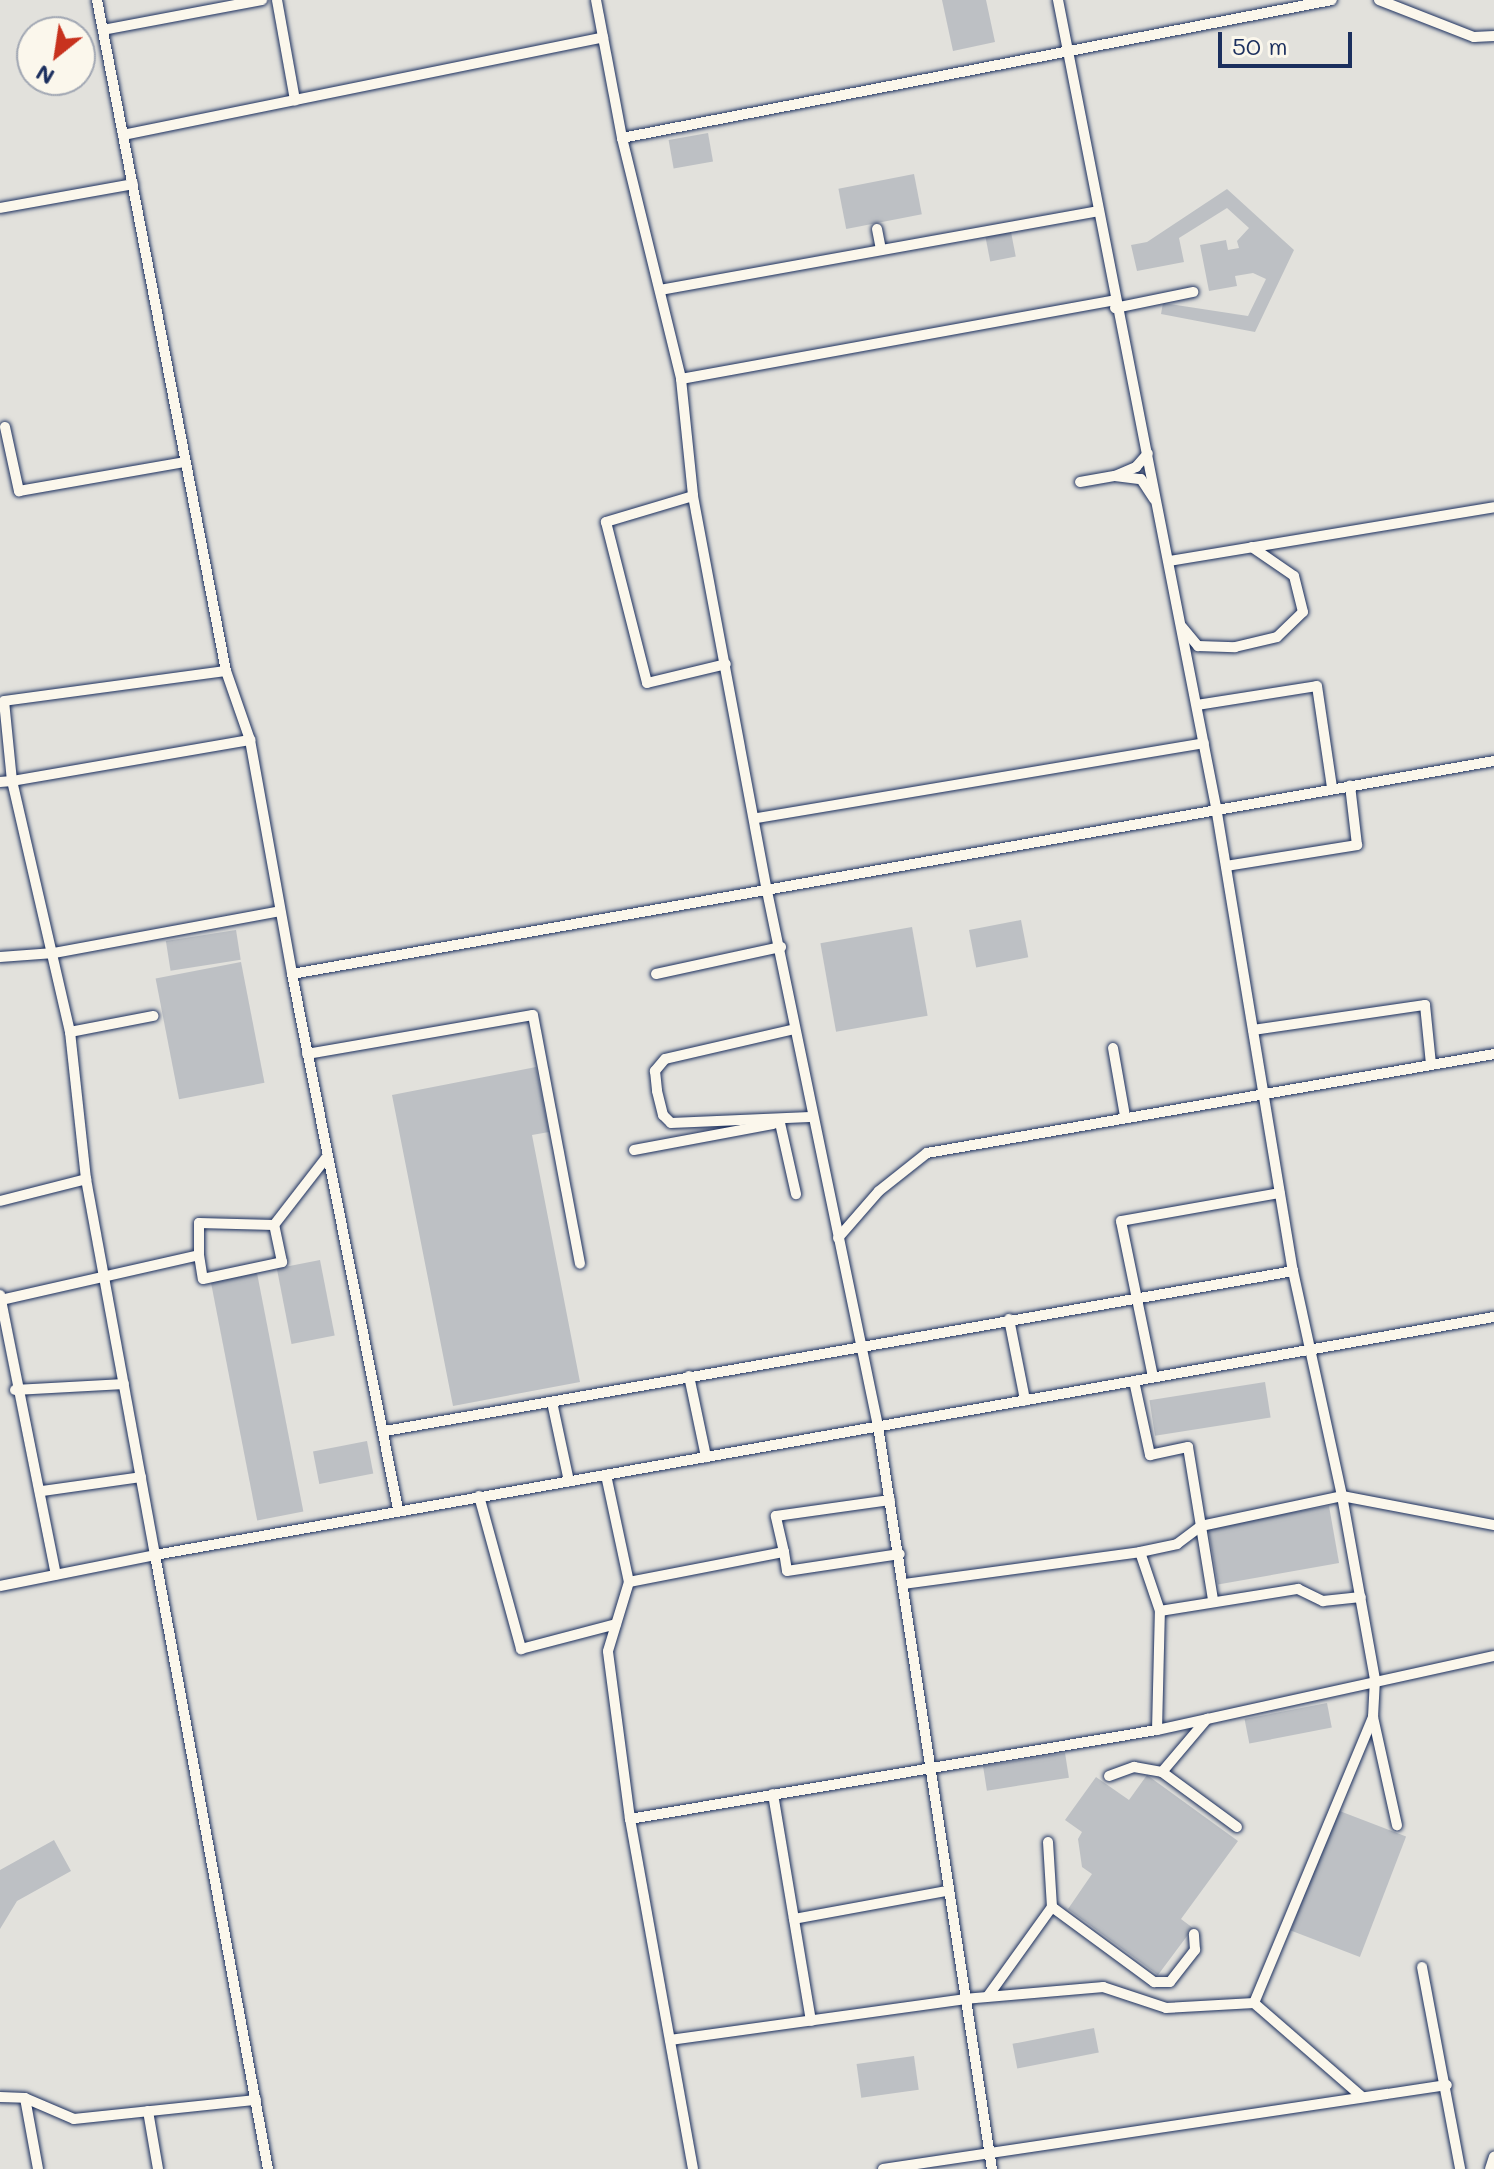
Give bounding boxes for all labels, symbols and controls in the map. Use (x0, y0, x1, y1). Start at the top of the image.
north arrow (16, 16, 96, 96)
scale bar (1222, 16, 1356, 66)
text: 50 m (1232, 30, 1288, 61)
text: N (30, 59, 59, 92)

